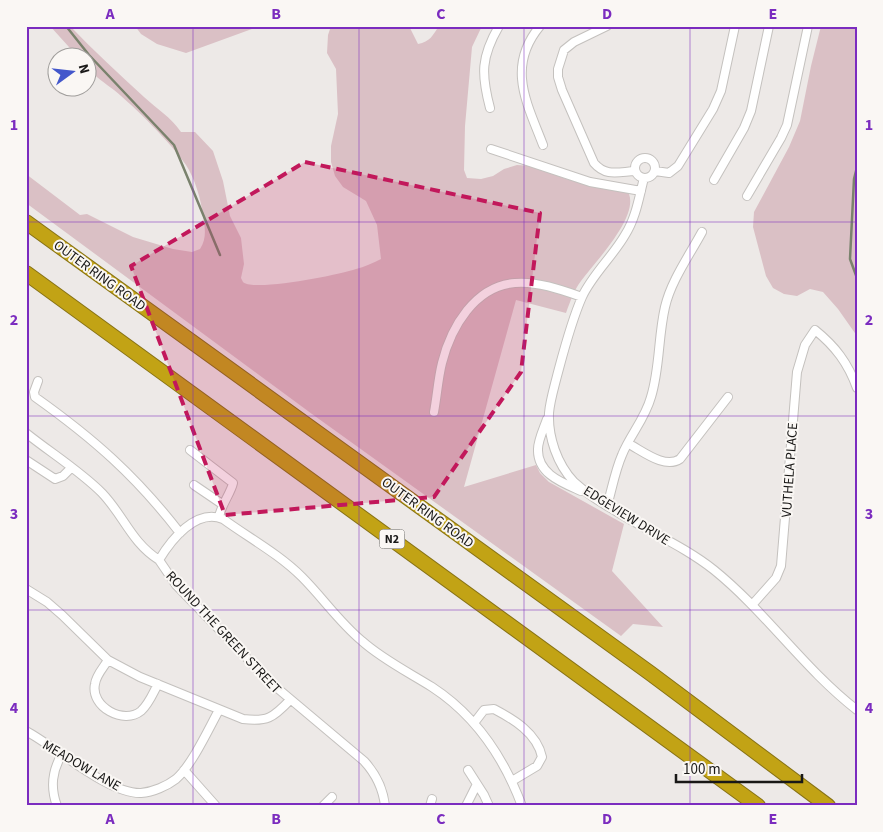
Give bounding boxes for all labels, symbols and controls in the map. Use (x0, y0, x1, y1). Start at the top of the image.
text: A (104, 3, 115, 25)
text: B (271, 3, 281, 25)
text: C (436, 3, 446, 25)
text: D (602, 3, 612, 25)
text: E (769, 3, 777, 25)
north arrow (48, 48, 98, 98)
text: N (73, 62, 94, 76)
text: 1 (10, 114, 18, 136)
text: 1 (865, 114, 873, 136)
street label: OUTER RING ROAD (49, 236, 150, 316)
text: 2 (10, 309, 18, 331)
text: 2 (865, 309, 873, 331)
street label: VUTHELA PLACE (777, 422, 803, 518)
street label: OUTER RING ROAD (377, 473, 478, 553)
street label: EDGEVIEW DRIVE (579, 481, 674, 551)
text: 3 (10, 503, 18, 525)
text: 3 (865, 503, 873, 525)
road number: N2 (380, 530, 404, 548)
street label: ROUND THE GREEN STREET (161, 567, 286, 699)
text: 4 (10, 697, 19, 719)
text: 4 (865, 697, 874, 719)
street label: MEADOW LANE (39, 735, 124, 796)
scale bar (676, 752, 802, 784)
text: 100 m (683, 759, 721, 780)
text: A (104, 808, 115, 830)
text: B (271, 808, 281, 830)
text: C (436, 808, 446, 830)
text: D (602, 808, 612, 830)
text: E (769, 808, 777, 830)

